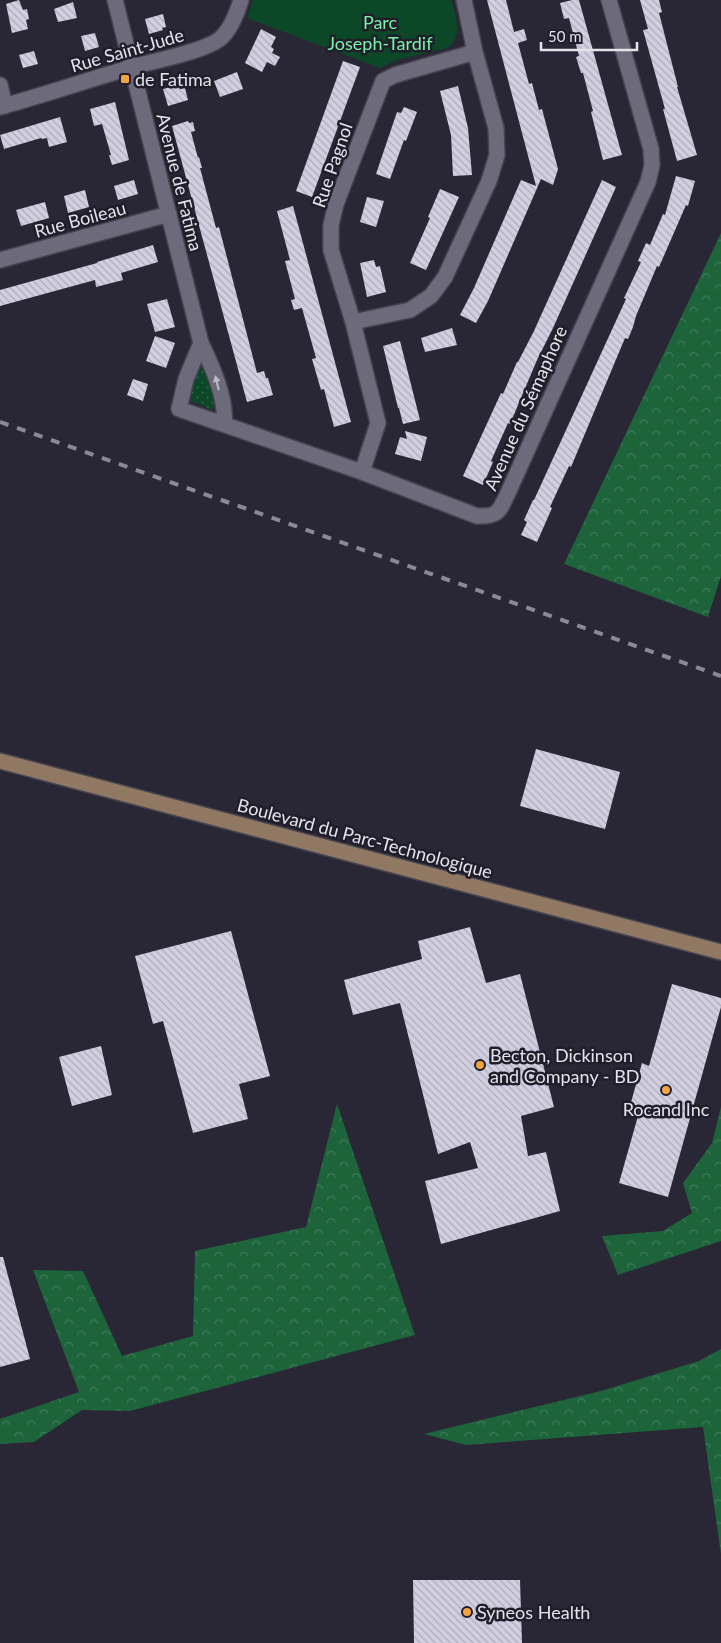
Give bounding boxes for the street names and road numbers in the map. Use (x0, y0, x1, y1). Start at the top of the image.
street label: Rue Saint-Jude (68, 23, 186, 77)
street label: Avenue de Fatima (152, 111, 208, 253)
street label: Rue Pagnol (307, 120, 357, 210)
street label: Rue Boileau (32, 196, 128, 242)
street label: Avenue du Sémaphore (479, 322, 571, 494)
street label: Boulevard du Parc-Technologique (235, 793, 495, 883)

